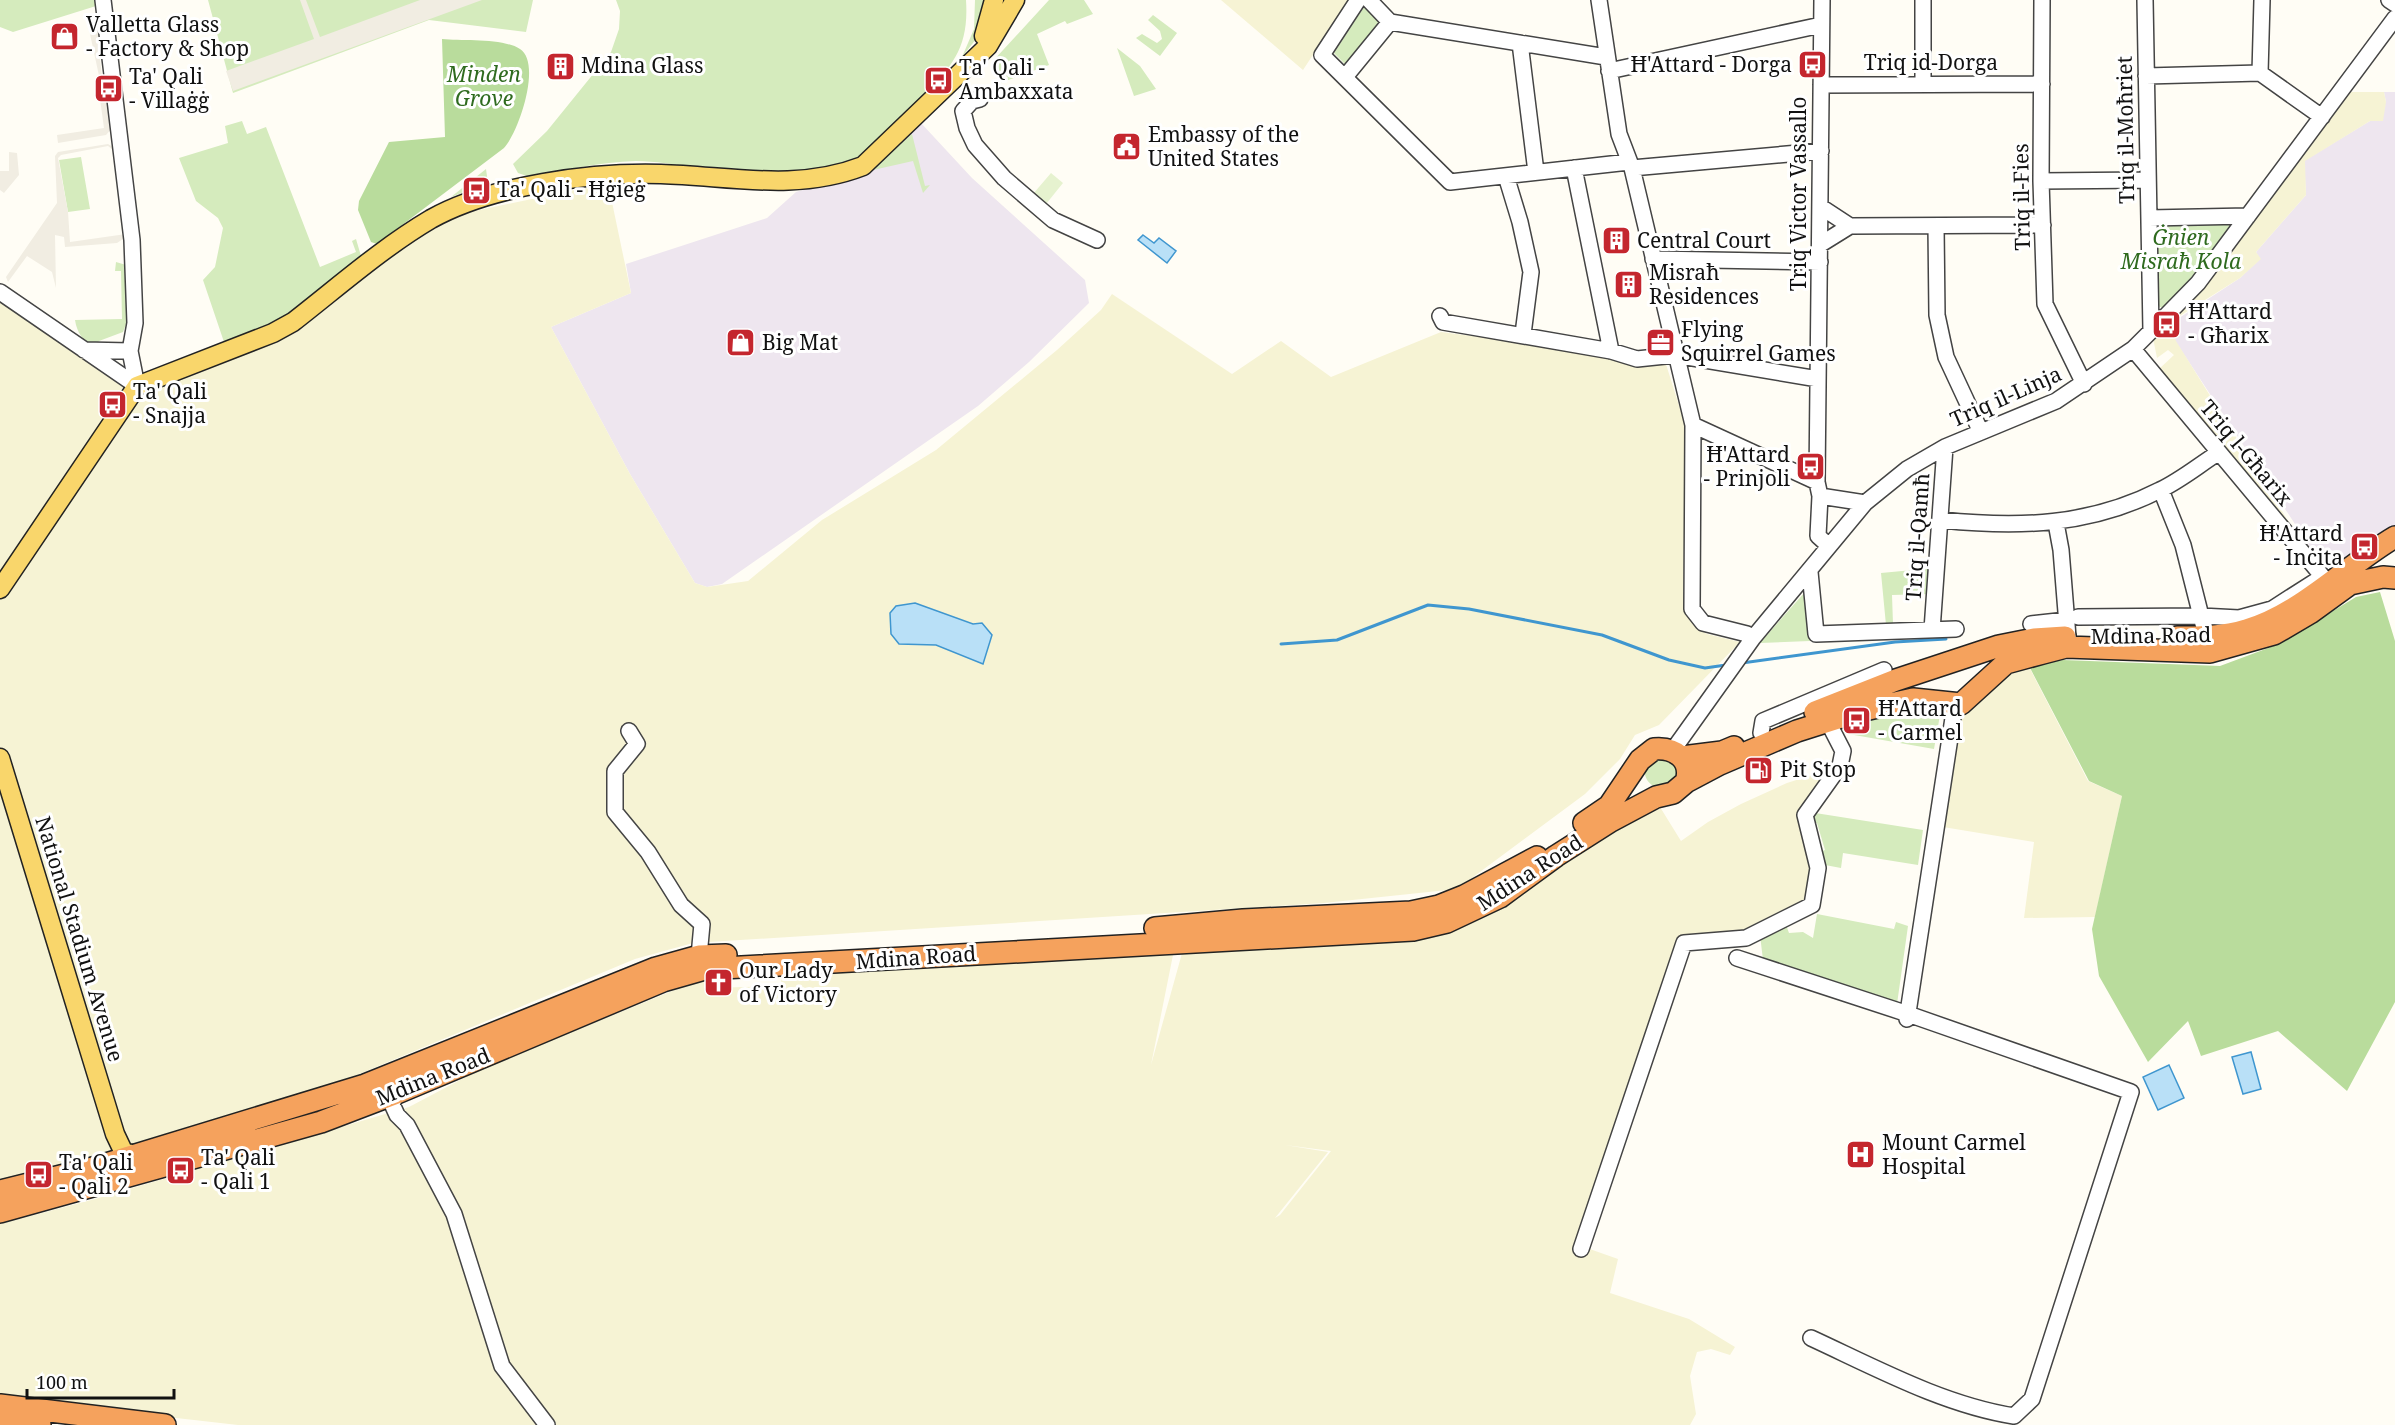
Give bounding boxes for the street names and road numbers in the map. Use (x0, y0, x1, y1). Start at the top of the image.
street label: Triq id-Dorga (1864, 48, 1998, 76)
street label: Triq il-Moħriet (2110, 56, 2140, 204)
street label: Triq Victor Vassallo (1784, 97, 1812, 291)
street label: Triq il-Fies (2006, 143, 2036, 251)
street label: Triq il-Linja (1946, 359, 2066, 433)
street label: Triq l-Għarix (2194, 394, 2300, 512)
street label: Triq il-Qamħ (1899, 472, 1935, 602)
street label: Mdina Road (2090, 620, 2212, 650)
street label: National Stadium Avenue (29, 813, 131, 1065)
street label: Mdina Road (1471, 827, 1588, 917)
street label: Mdina Road (855, 939, 977, 975)
street label: Mdina Road (371, 1040, 494, 1112)

